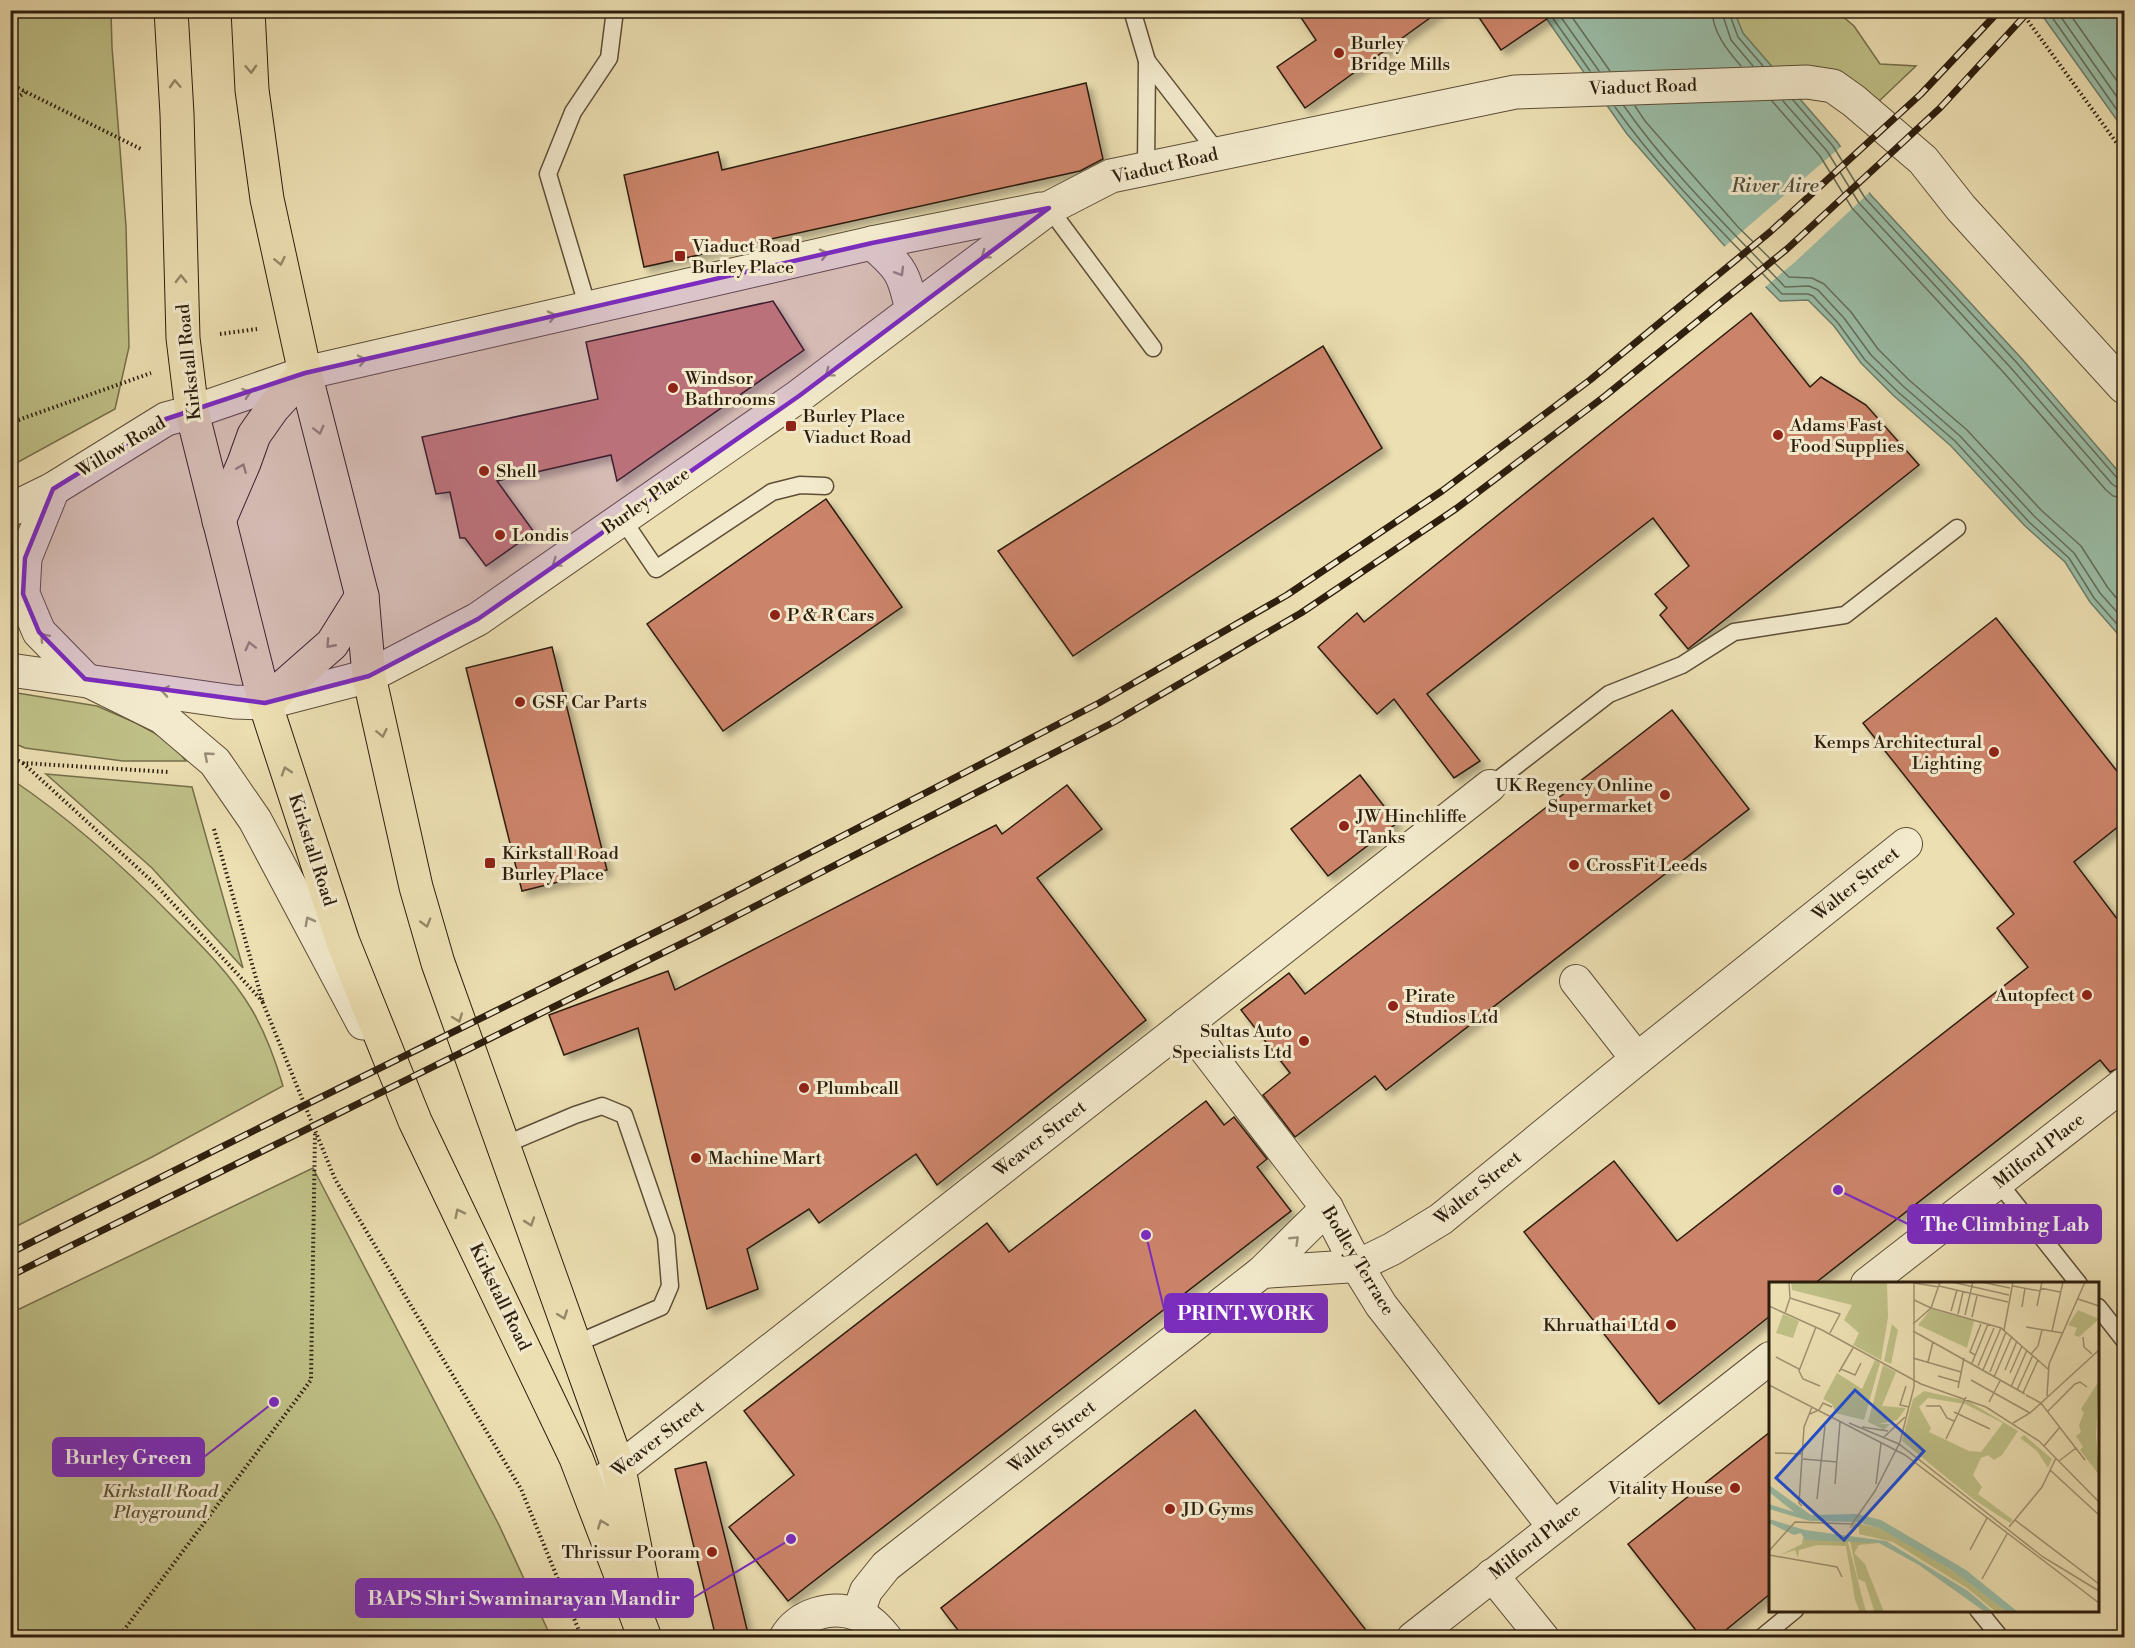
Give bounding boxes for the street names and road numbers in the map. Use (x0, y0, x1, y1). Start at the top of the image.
street label: Viaduct Road (1587, 74, 1698, 100)
street label: Viaduct Road (1109, 142, 1221, 190)
street label: Kirkstall Road (171, 302, 207, 421)
street label: Willow Road (71, 411, 170, 483)
street label: Burley Place (597, 462, 694, 540)
street label: Kirkstall Road (283, 791, 341, 910)
street label: Walter Street (1807, 842, 1905, 927)
street label: Weaver Street (988, 1095, 1091, 1183)
street label: Milford Place (1989, 1108, 2089, 1194)
street label: Walter Street (1429, 1146, 1527, 1231)
street label: Bodley Terrace (1316, 1201, 1400, 1320)
street label: Kirkstall Road (464, 1240, 536, 1355)
street label: Weaver Street (606, 1395, 709, 1483)
street label: Walter Street (1003, 1395, 1101, 1479)
street label: Milford Place (1485, 1499, 1585, 1585)

